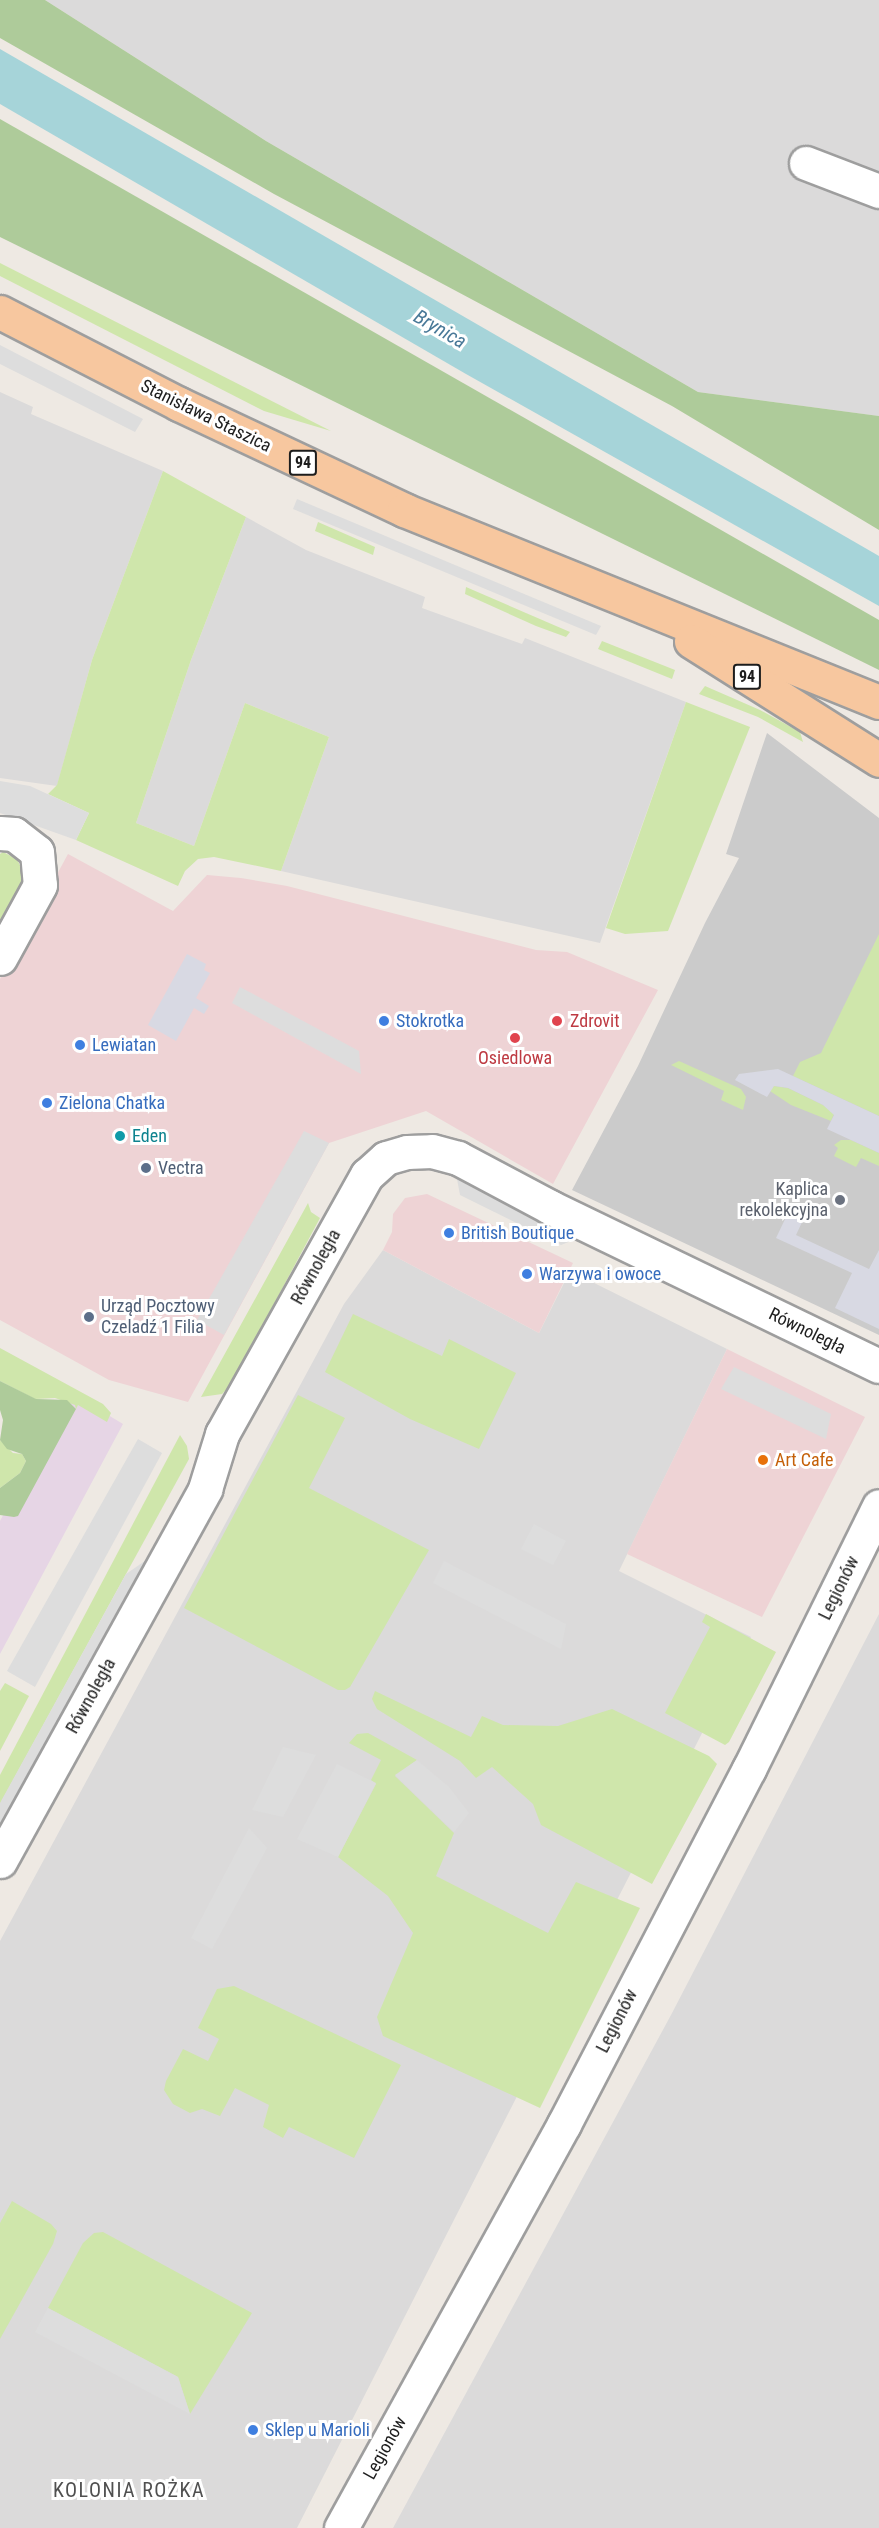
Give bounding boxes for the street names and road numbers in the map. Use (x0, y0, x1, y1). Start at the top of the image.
street label: Stanisława Staszica (137, 375, 275, 457)
road number: 94 (288, 450, 318, 476)
road number: 94 (732, 664, 762, 690)
street label: Równoległa (287, 1226, 345, 1308)
street label: Równoległa (765, 1303, 849, 1359)
street label: Legionów (814, 1552, 864, 1624)
street label: Równoległa (62, 1655, 120, 1737)
street label: Legionów (592, 1986, 642, 2056)
street label: Legionów (359, 2413, 411, 2483)

